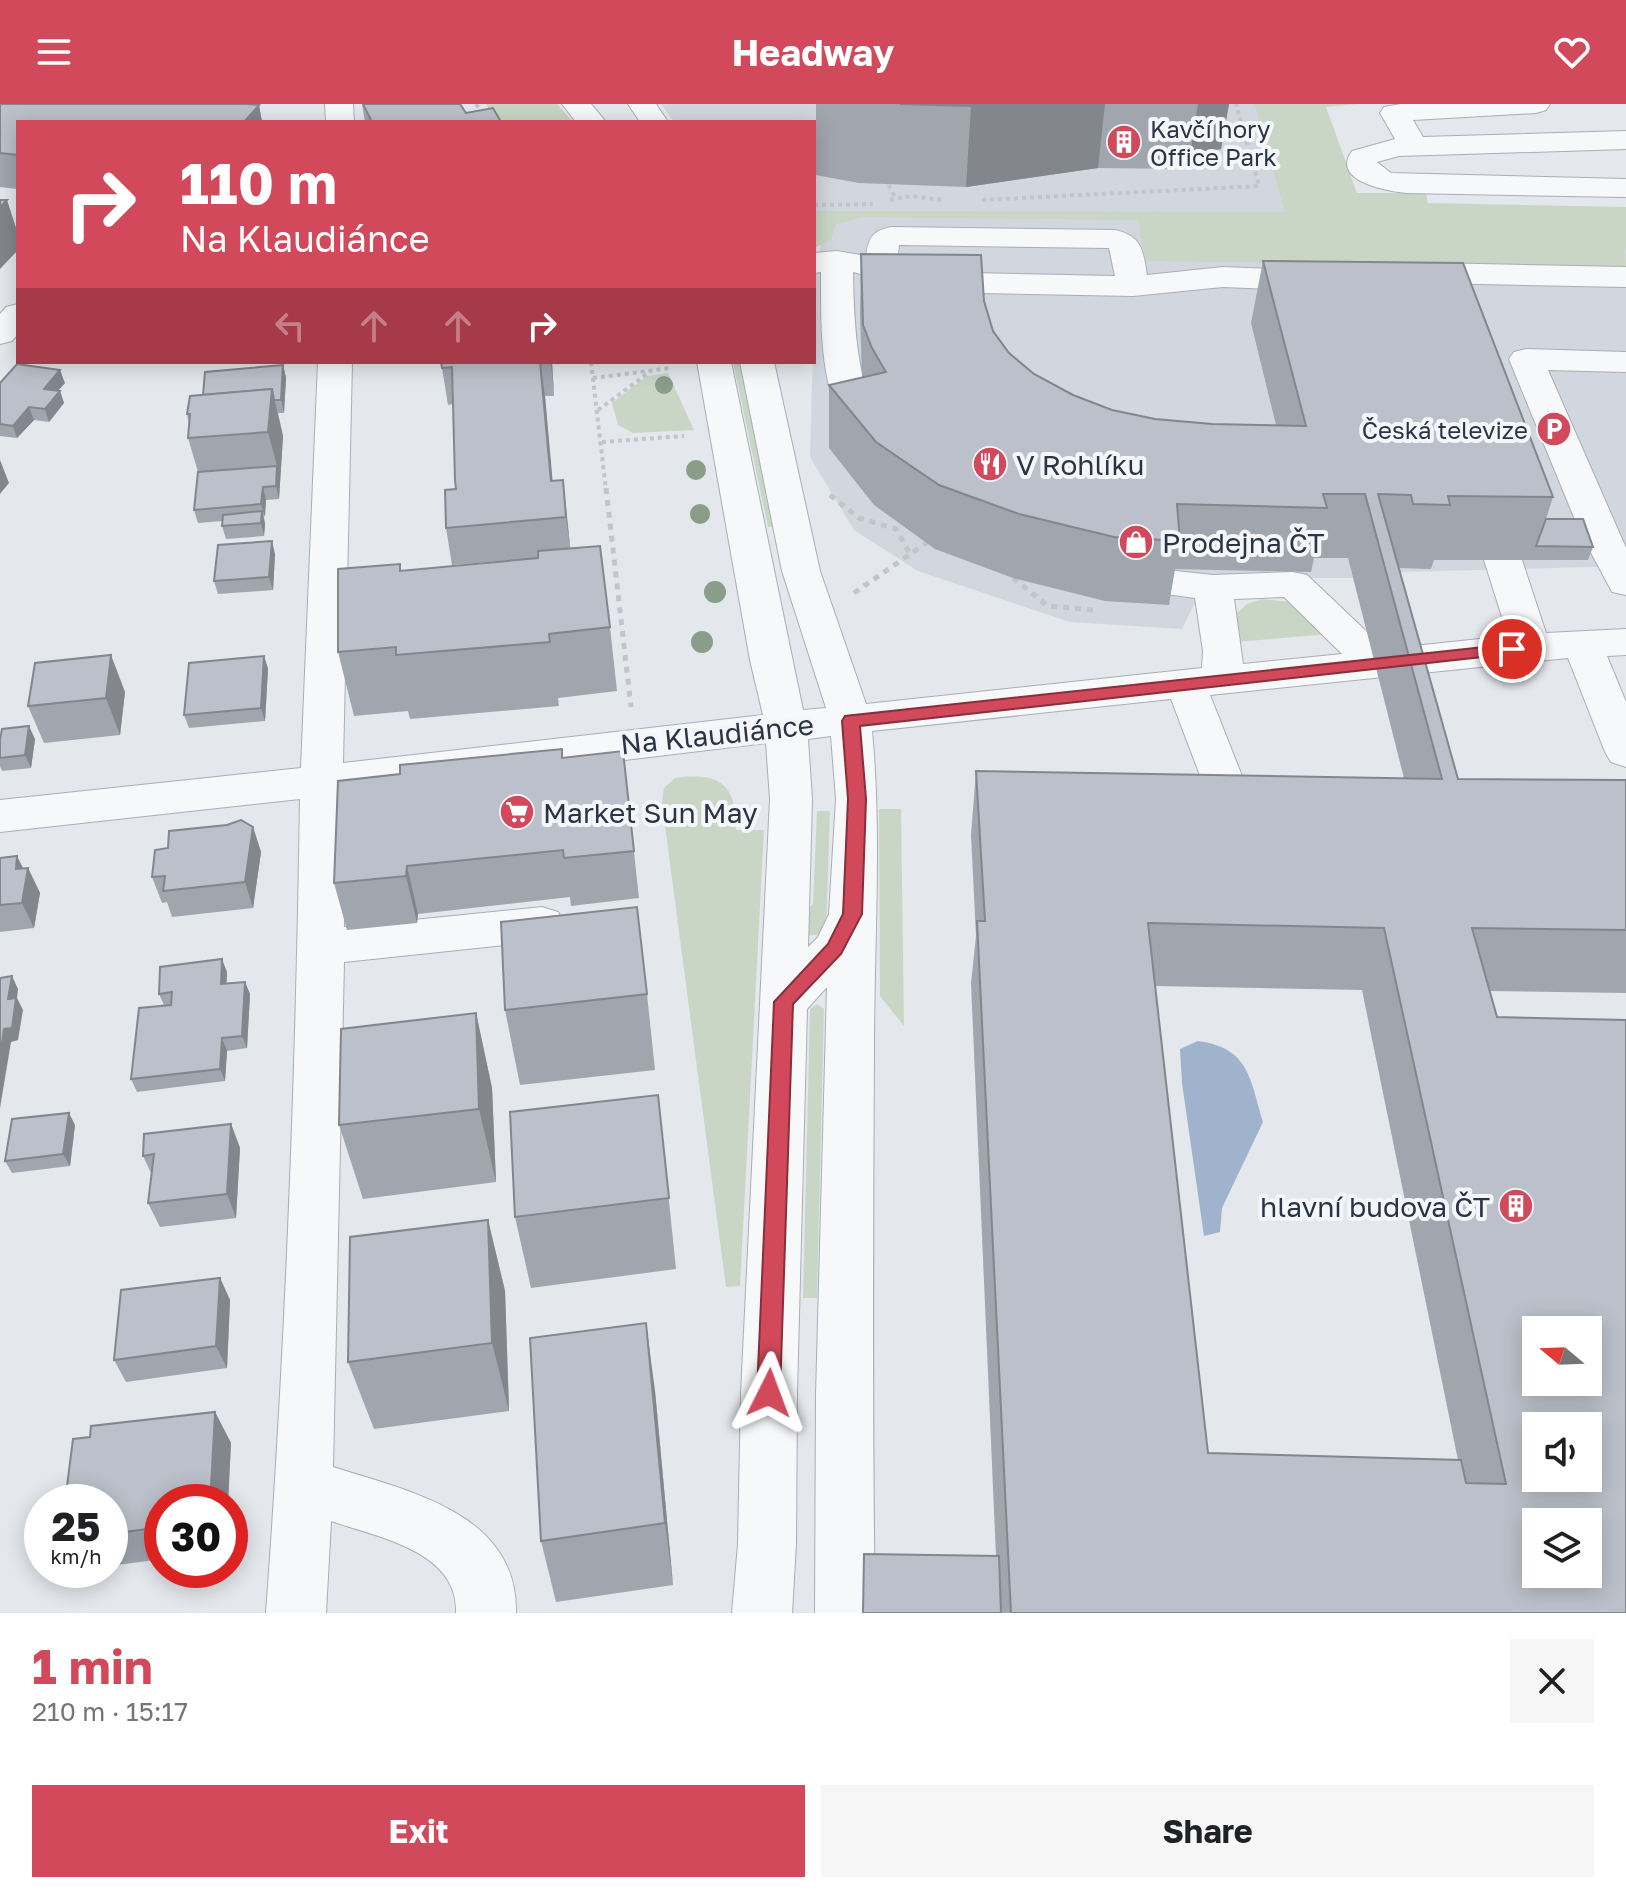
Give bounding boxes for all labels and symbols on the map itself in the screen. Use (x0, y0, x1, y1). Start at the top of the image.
place label: Kavčí hory Office Park (1150, 114, 1277, 171)
building icon: Kavčí hory Office Park (1105, 123, 1143, 161)
parking icon: Česká televize (1535, 410, 1573, 448)
place label: Česká televize (1362, 415, 1528, 444)
restaurant icon: V Rohlíku (971, 445, 1009, 483)
place label: V Rohlíku (1016, 448, 1144, 481)
shop icon: Prodejna ČT (1117, 523, 1155, 561)
place label: Prodejna ČT (1162, 526, 1325, 559)
pin (1478, 615, 1546, 683)
street label: Na Klaudiánce (619, 707, 815, 761)
supermarket icon: Market Sun May (498, 793, 536, 831)
place label: Market Sun May (543, 796, 758, 829)
building icon: hlavní budova ČT (1497, 1187, 1535, 1225)
place label: hlavní budova ČT (1260, 1190, 1490, 1223)
north arrow (1522, 1316, 1602, 1396)
position arrow (727, 1351, 811, 1435)
speed limit sign: 30 (144, 1484, 248, 1588)

